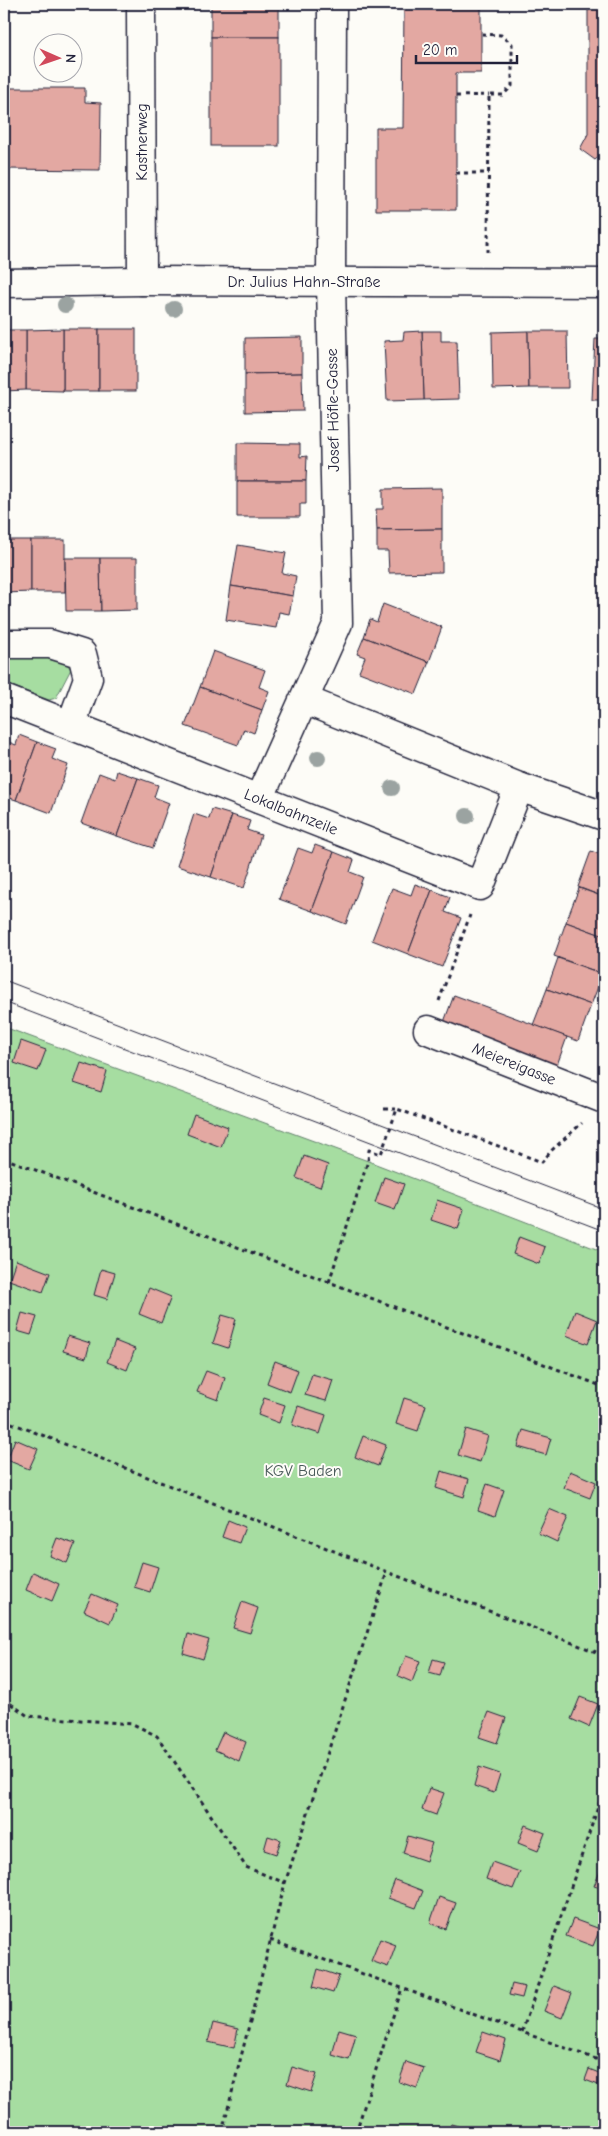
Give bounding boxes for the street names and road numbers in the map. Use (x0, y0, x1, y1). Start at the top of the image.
street label: Kastnerweg (133, 103, 151, 181)
street label: Dr. Julius Hahn-Straße (227, 273, 381, 291)
street label: Josef Höfle-Gasse (323, 348, 343, 472)
street label: Lokalbahnzeile (242, 785, 340, 839)
street label: Meiereigasse (469, 1039, 559, 1089)

